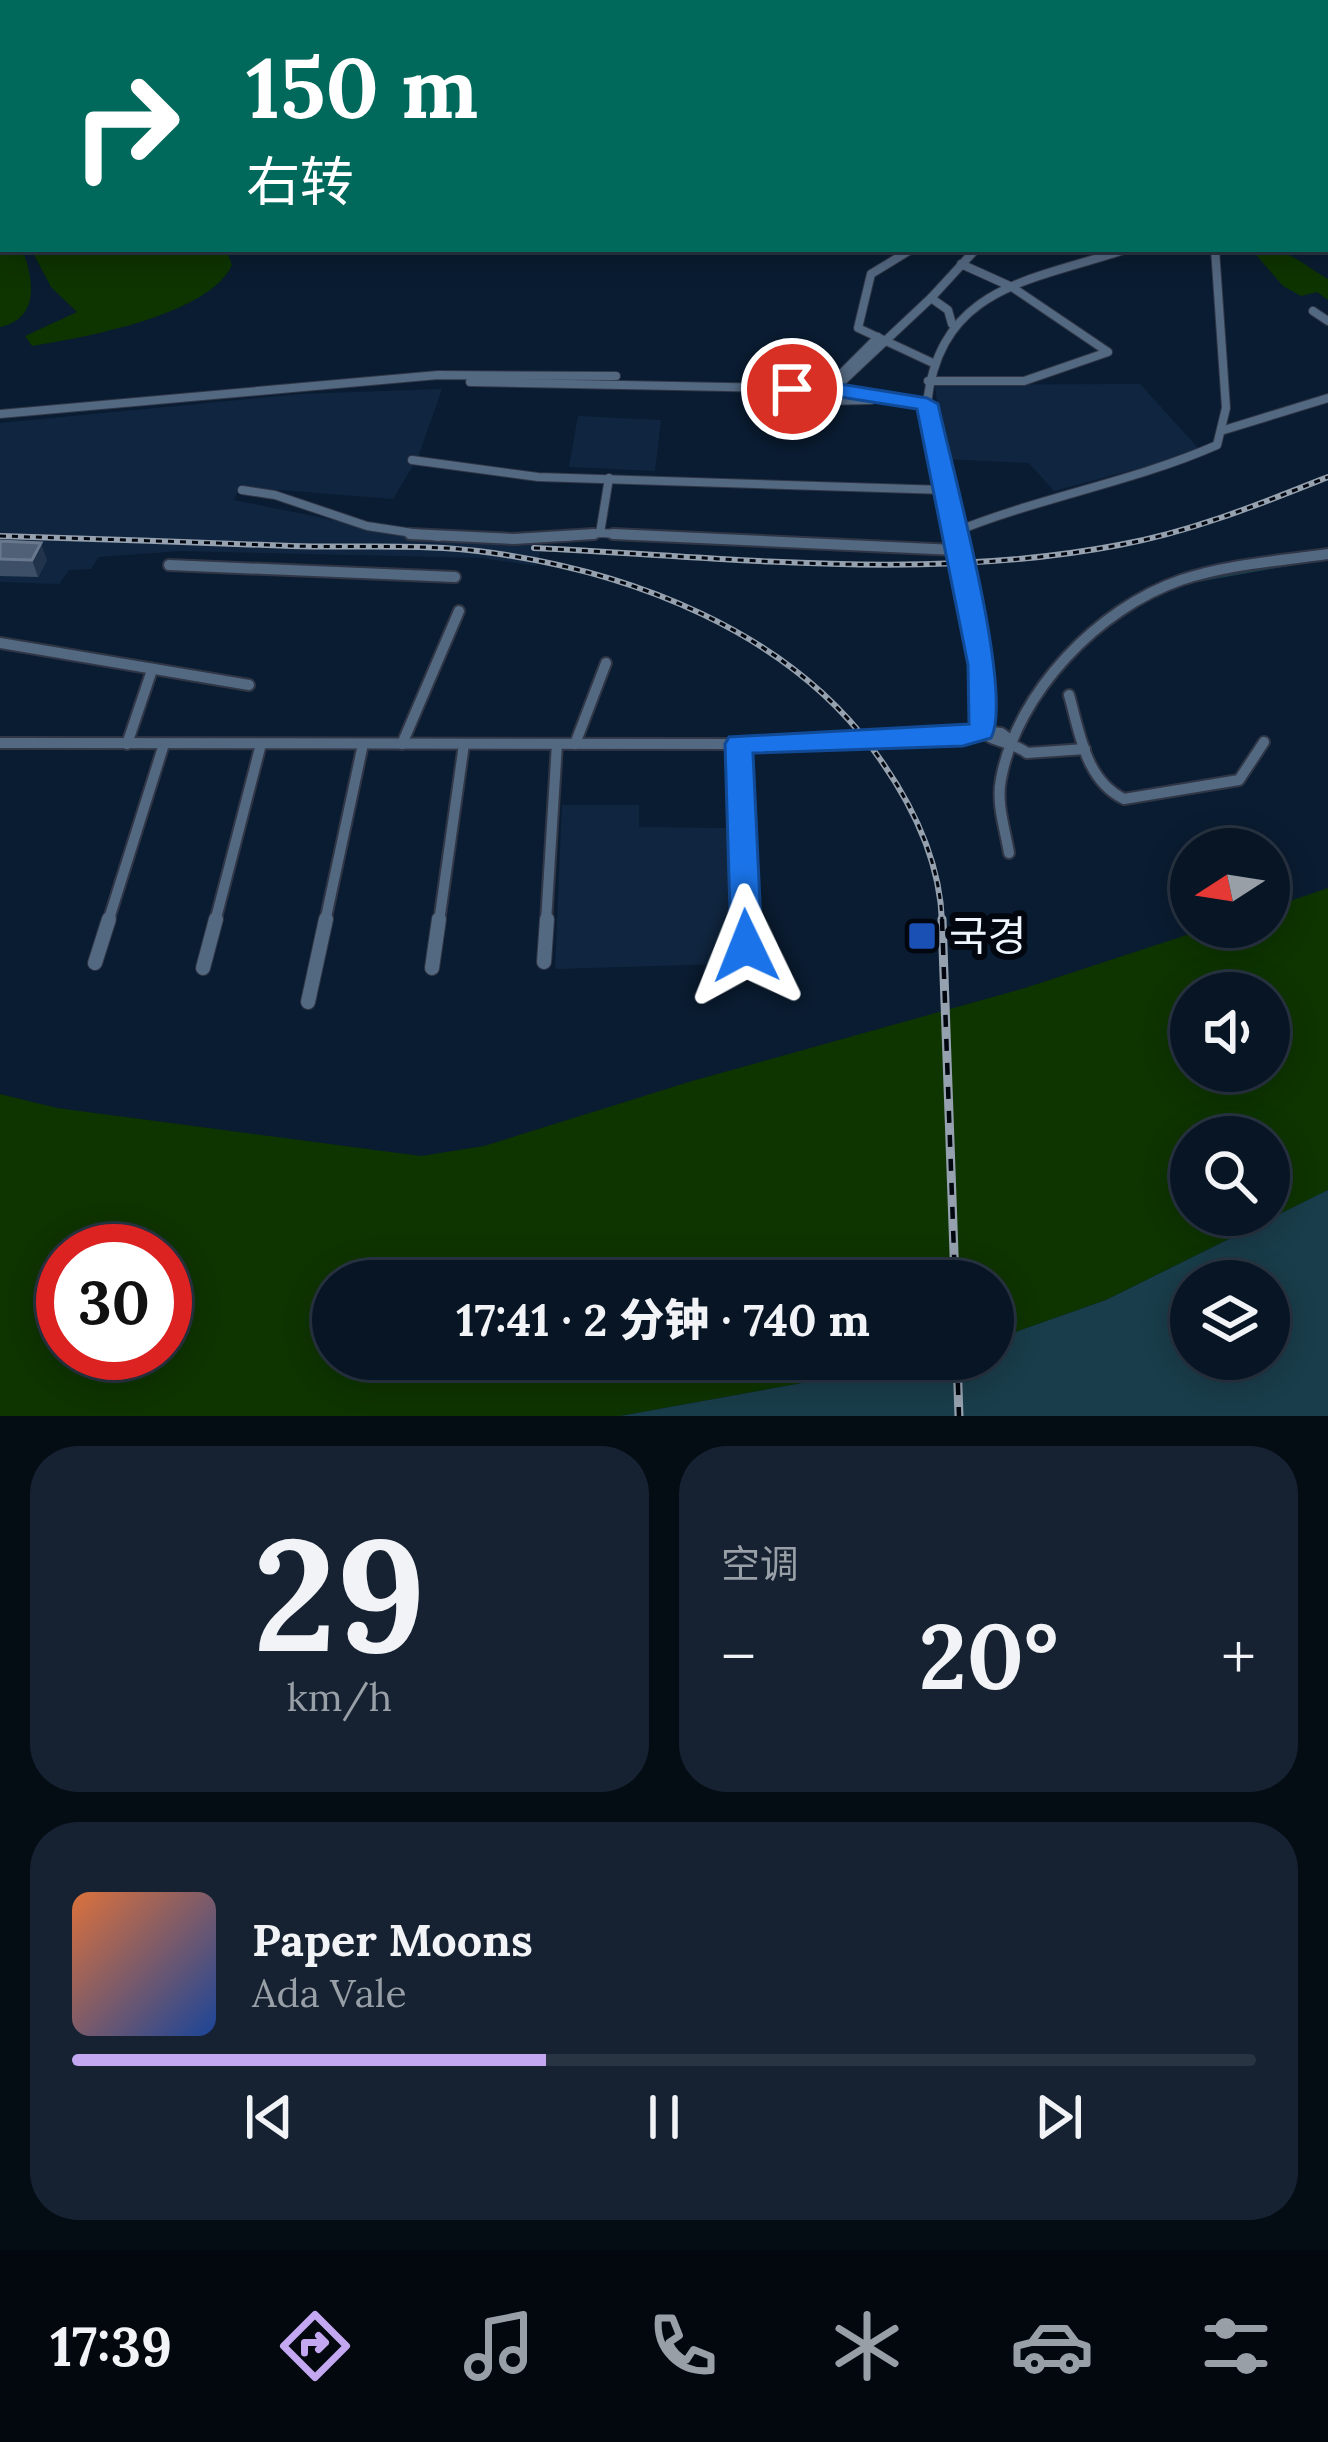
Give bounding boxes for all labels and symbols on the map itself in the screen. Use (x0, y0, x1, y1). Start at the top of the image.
pin (741, 338, 843, 440)
north arrow (1170, 828, 1290, 948)
position arrow (683, 883, 809, 1009)
place label: 국경 (949, 909, 1026, 963)
marker: 국경 (906, 920, 938, 952)
speed limit sign: 30 (36, 1224, 192, 1380)

